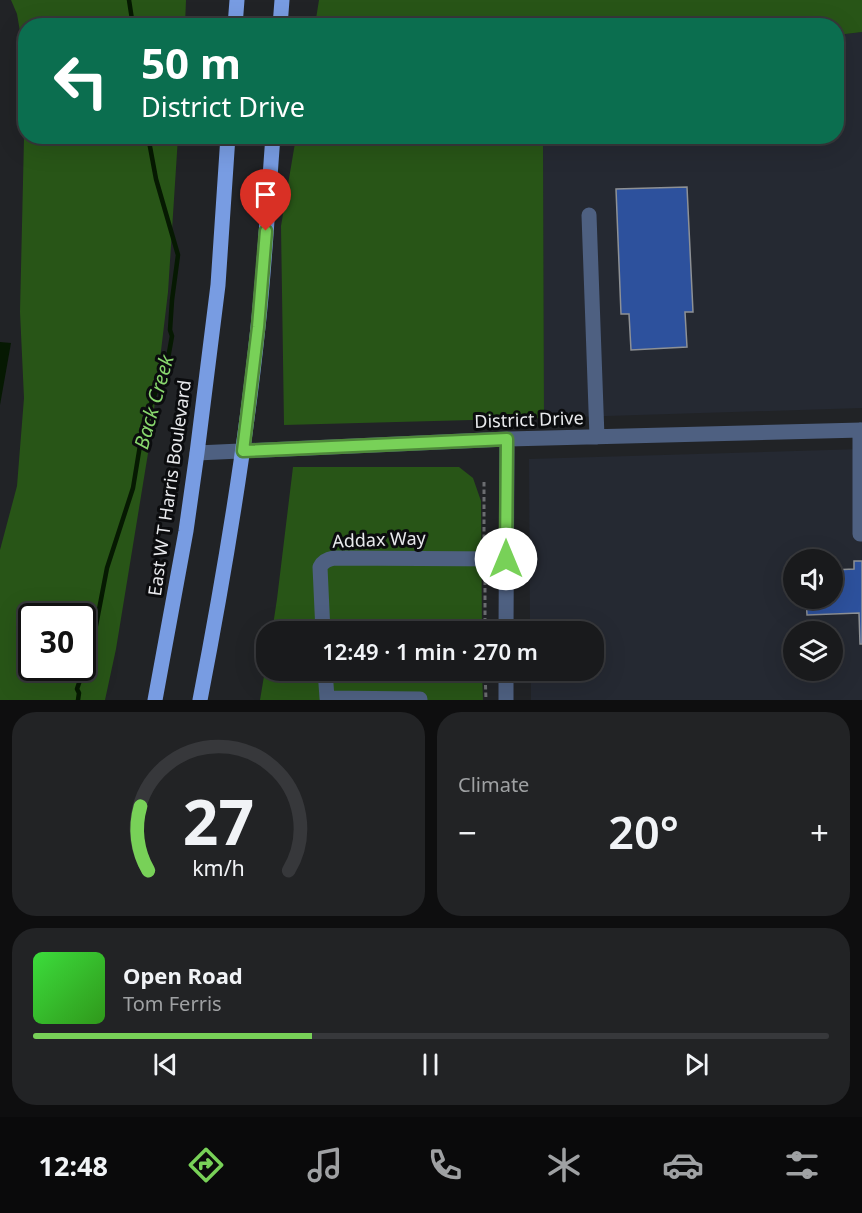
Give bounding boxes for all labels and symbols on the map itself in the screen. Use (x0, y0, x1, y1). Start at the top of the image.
pin (240, 169, 291, 231)
water label: Back Creek (127, 351, 180, 452)
street label: East W T Harris Boulevard (142, 378, 196, 597)
street label: District Drive (474, 405, 584, 433)
street label: Addax Way (332, 525, 427, 553)
position arrow (474, 527, 538, 591)
speed limit sign: 30 (18, 603, 96, 681)

